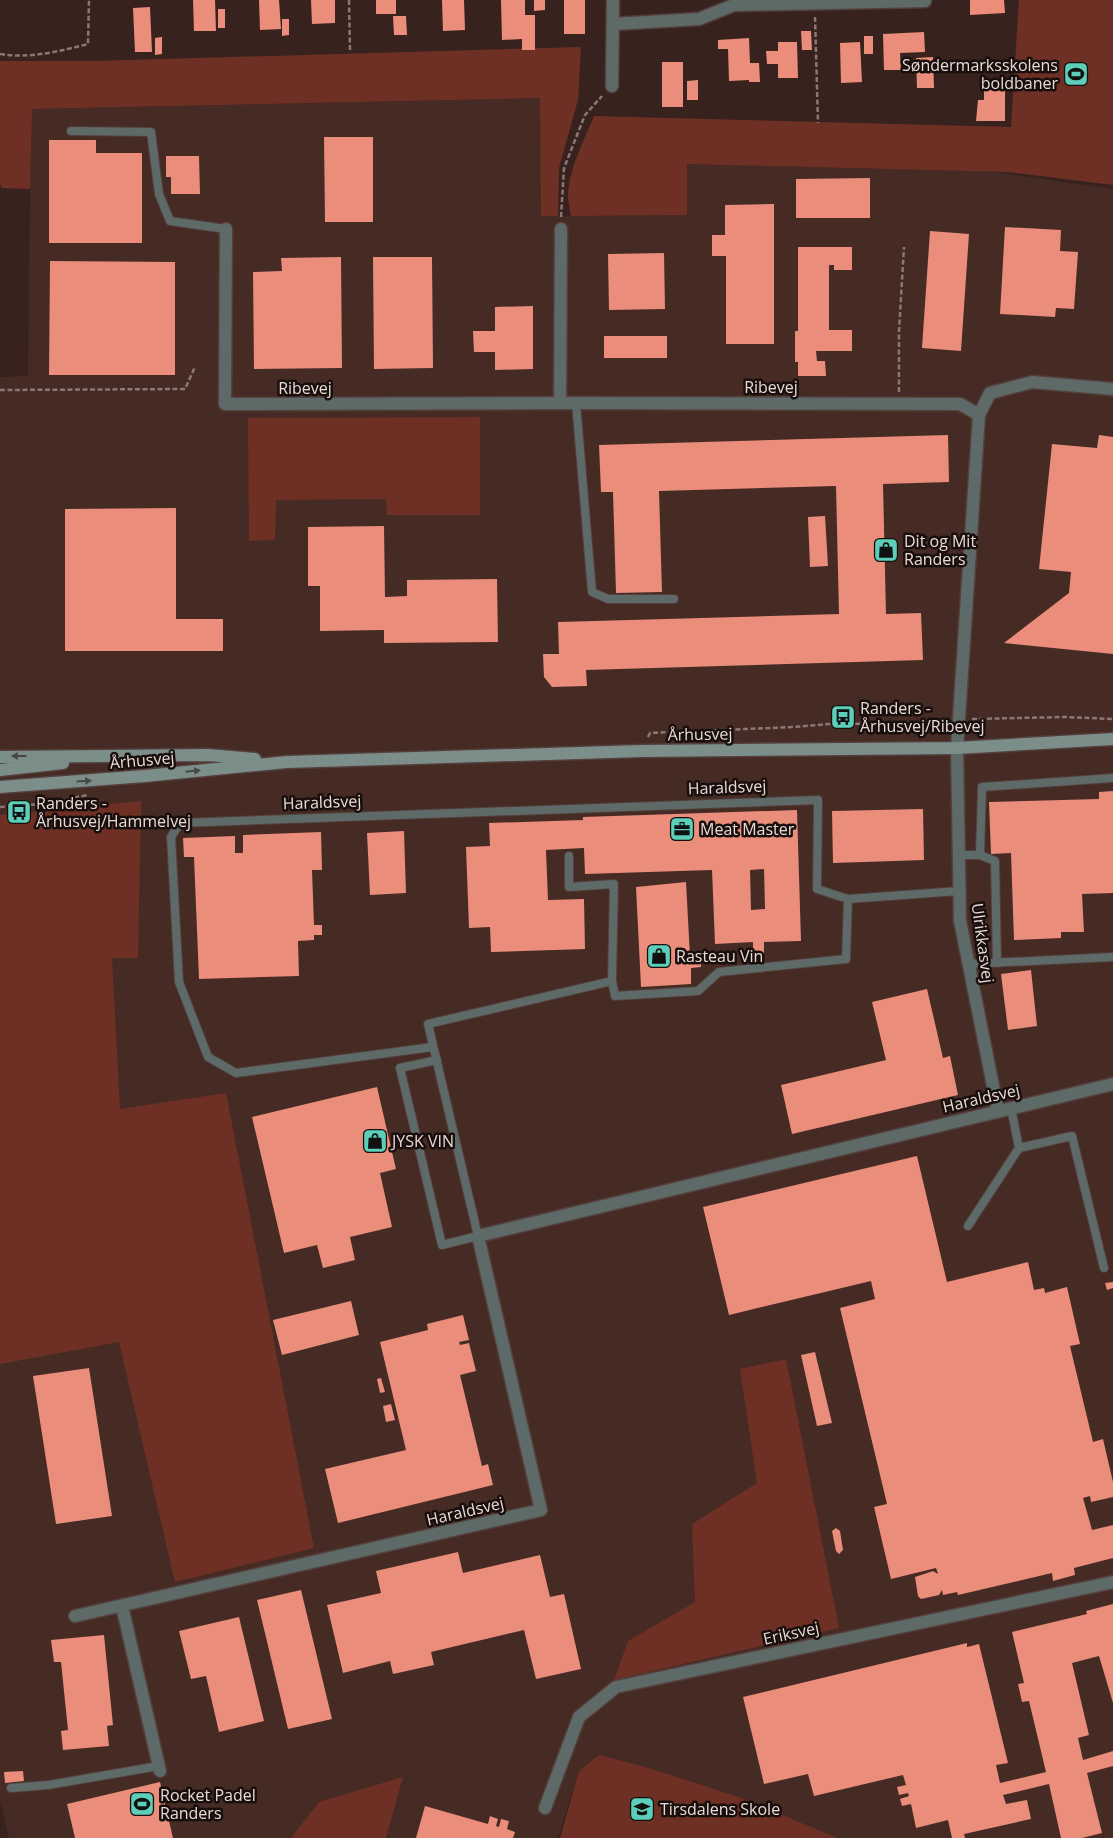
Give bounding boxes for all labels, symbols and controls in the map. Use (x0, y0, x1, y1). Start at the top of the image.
place label: Søndermarksskolens boldbaner (902, 54, 1058, 94)
sports icon: Søndermarksskolens boldbaner (1063, 61, 1089, 87)
street label: Ribevej (744, 376, 798, 398)
street label: Ribevej (278, 377, 332, 399)
place label: Dit og Mit Randers (904, 530, 976, 570)
shop icon: Dit og Mit Randers (873, 537, 899, 563)
place label: Randers - Århusvej/Ribevej (860, 697, 985, 737)
bus stop icon: Randers - Århusvej/Ribevej (830, 704, 856, 730)
street label: Århusvej (667, 722, 733, 746)
street label: Århusvej (109, 746, 175, 774)
one-way arrow (11, 752, 27, 760)
one-way arrow (186, 767, 202, 775)
street label: Haraldsvej (687, 775, 767, 799)
one-way arrow (76, 776, 92, 784)
street label: Haraldsvej (282, 790, 362, 814)
place label: Randers - Århusvej/Hammelvej (36, 792, 191, 832)
bus stop icon: Randers - Århusvej/Hammelvej (6, 799, 32, 825)
office icon: Meat Master (669, 816, 695, 842)
place label: Meat Master (700, 818, 795, 840)
street label: Ulrikkasvej (966, 902, 1000, 984)
shop icon: Rasteau Vin (646, 943, 672, 969)
place label: Rasteau Vin (676, 945, 763, 967)
street label: Haraldsvej (940, 1078, 1022, 1118)
shop icon: JYSK VIN (362, 1128, 388, 1154)
place label: JYSK VIN (390, 1130, 454, 1152)
street label: Haraldsvej (424, 1491, 506, 1531)
street label: Eriksvej (761, 1616, 821, 1650)
place label: Rocket Padel Randers (160, 1784, 256, 1824)
sports icon: Rocket Padel Randers (129, 1791, 155, 1817)
school or university icon: Tirsdalens Skole (629, 1796, 655, 1822)
place label: Tirsdalens Skole (660, 1798, 780, 1820)

